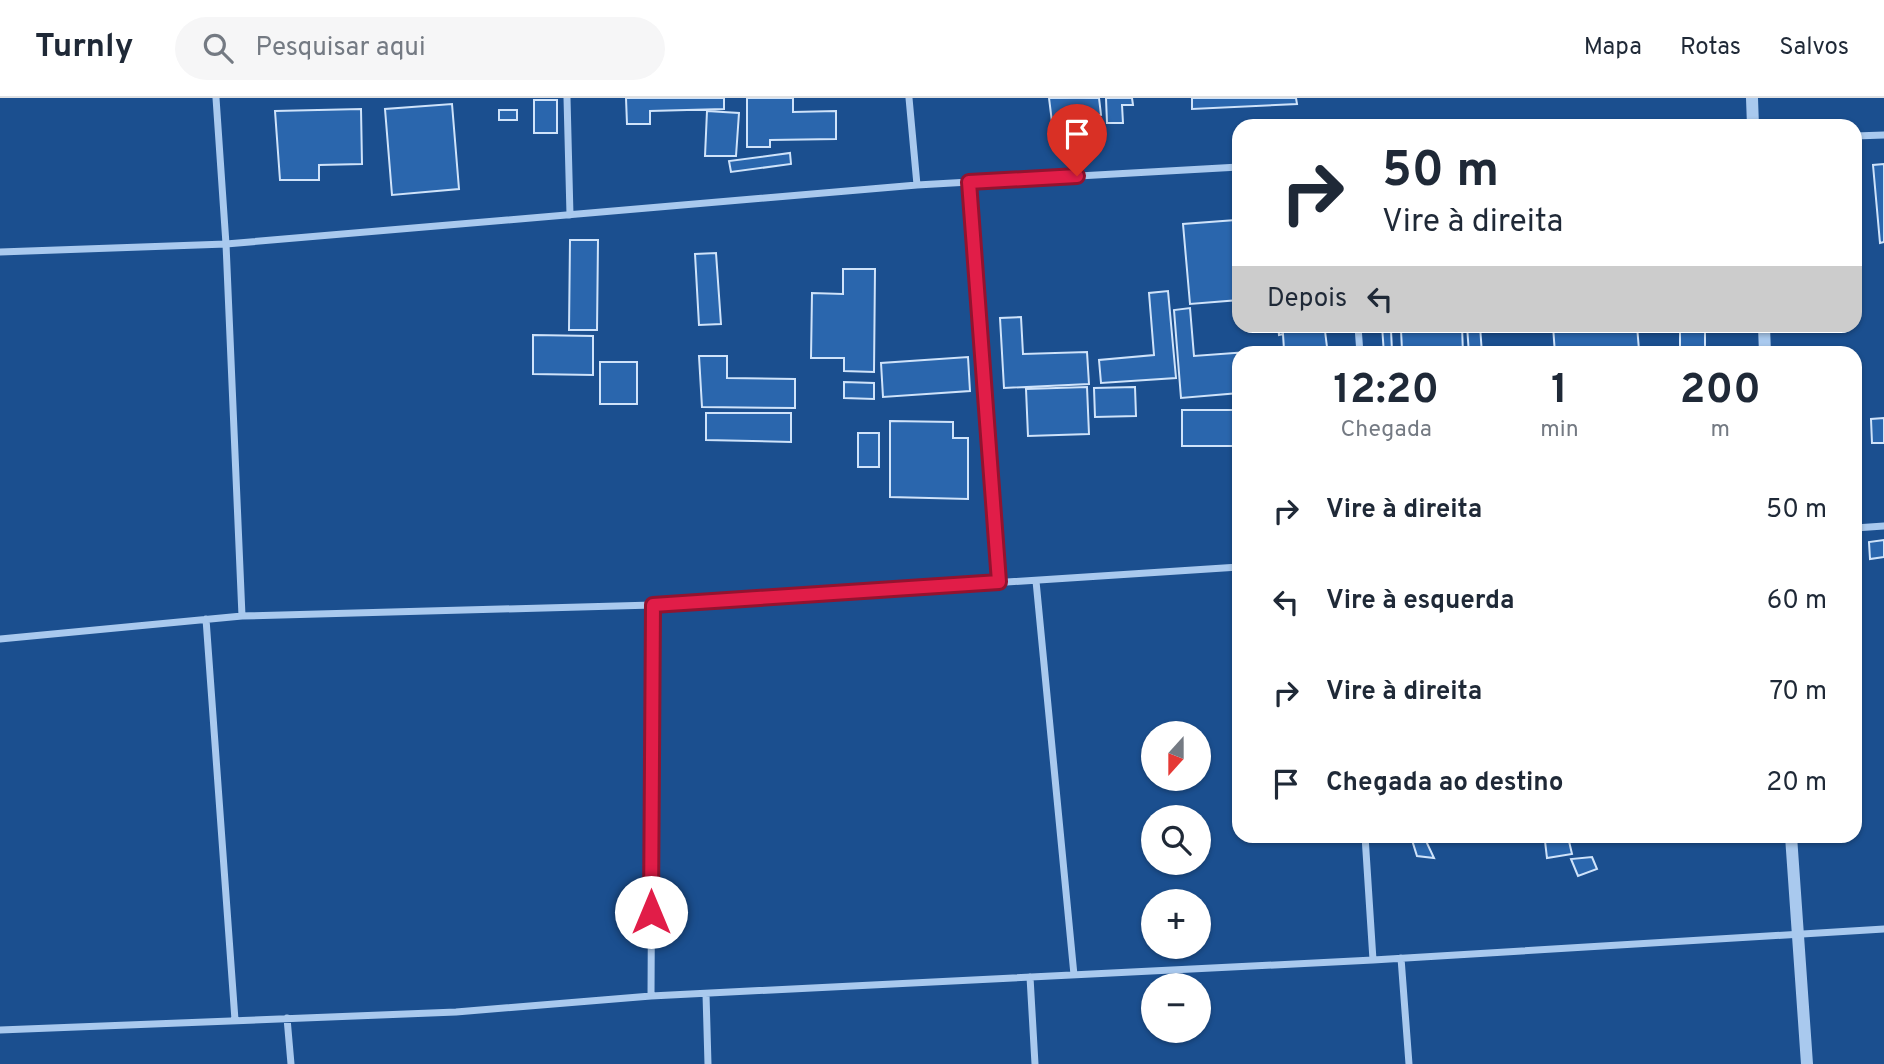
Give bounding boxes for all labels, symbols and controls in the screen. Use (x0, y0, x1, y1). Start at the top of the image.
search box (175, 17, 665, 80)
text: Turnly (35, 27, 133, 69)
icon: search (199, 29, 237, 67)
text: Pesquisar aqui (255, 32, 426, 65)
text: Mapa (1584, 33, 1642, 63)
text: Rotas (1680, 33, 1741, 63)
text: Salvos (1779, 33, 1849, 63)
pin (1047, 104, 1107, 176)
icon: arrive (1058, 115, 1096, 153)
text: 50 m (1382, 142, 1499, 204)
icon: right (1267, 147, 1358, 238)
text: Vire à direita (1382, 203, 1563, 243)
icon: left (1361, 280, 1399, 318)
text: Depois (1267, 283, 1347, 316)
text: 12:20 (1333, 365, 1439, 418)
text: 1 (1551, 365, 1568, 418)
text: 200 (1680, 365, 1761, 418)
text: Chegada (1340, 416, 1432, 445)
text: min (1540, 416, 1579, 445)
text: m (1711, 416, 1730, 445)
icon: right (1267, 492, 1305, 530)
text: Vire à direita (1326, 494, 1482, 527)
text: 50 m (1766, 494, 1827, 527)
icon: left (1267, 583, 1305, 621)
text: Vire à esquerda (1326, 585, 1514, 618)
text: 60 m (1767, 585, 1827, 618)
icon: right (1267, 674, 1305, 712)
text: Vire à direita (1326, 676, 1482, 709)
text: 70 m (1769, 676, 1827, 709)
north arrow (1141, 721, 1211, 791)
map controls (1141, 721, 1211, 1043)
icon: arrive (1267, 765, 1305, 803)
text: Chegada ao destino (1326, 767, 1563, 800)
text: 20 m (1766, 767, 1827, 800)
button: search (1141, 805, 1211, 875)
position arrow (614, 875, 688, 949)
button: + (1141, 889, 1211, 959)
button: − (1141, 973, 1211, 1043)

